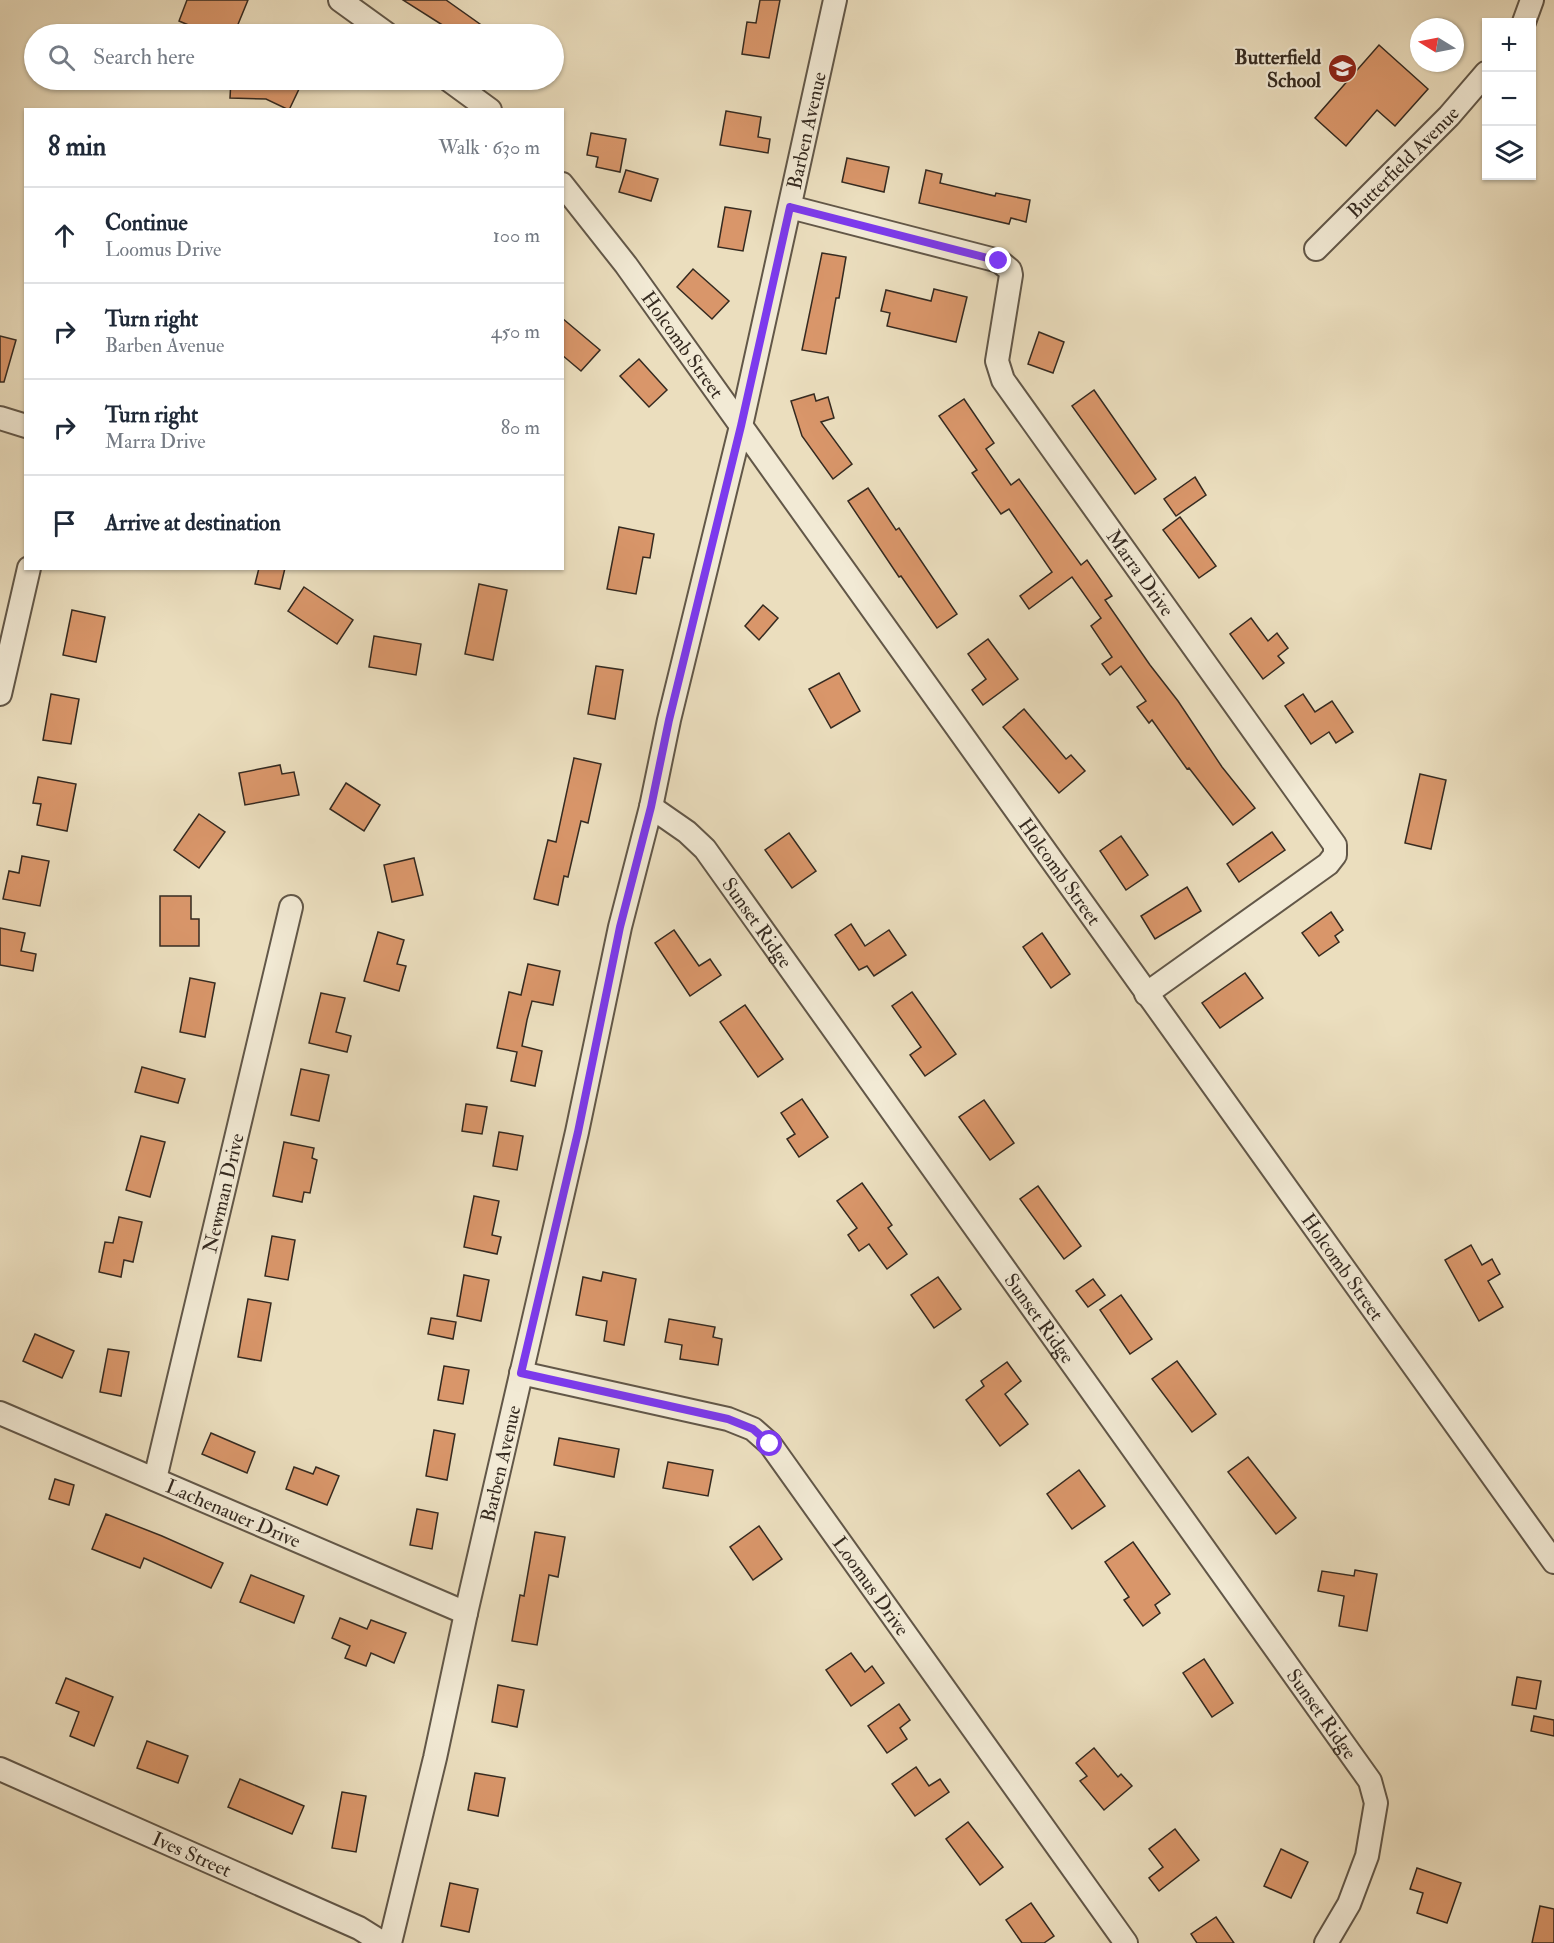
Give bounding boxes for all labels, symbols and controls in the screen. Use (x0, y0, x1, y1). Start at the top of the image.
north arrow (1410, 18, 1464, 72)
map controls (1482, 18, 1536, 180)
button: + (1482, 18, 1536, 72)
search box (24, 24, 564, 90)
icon: search (45, 41, 78, 74)
text: Search here (93, 43, 195, 71)
place label: Butterfield School (1235, 45, 1322, 93)
school or university icon: Butterfield School (1326, 52, 1358, 84)
street label: Barben Avenue (781, 69, 831, 191)
button: − (1482, 72, 1536, 126)
street label: Butterfield Avenue (1342, 101, 1464, 223)
button: layers (1482, 126, 1536, 180)
text: 8 min (48, 131, 106, 163)
text: Walk · 630 m (438, 135, 540, 160)
text: Continue (105, 209, 188, 237)
icon: ahead (48, 219, 81, 252)
text: 100 m (493, 223, 540, 248)
text: Loomus Drive (105, 237, 221, 262)
route end (985, 247, 1011, 273)
street label: Holcomb Street (636, 286, 730, 403)
text: Turn right (105, 305, 198, 333)
icon: right (48, 315, 81, 348)
text: 450 m (491, 319, 540, 344)
text: Barben Avenue (105, 333, 224, 358)
text: Turn right (105, 401, 198, 429)
icon: right (48, 411, 81, 444)
text: 80 m (501, 415, 540, 440)
text: Marra Drive (105, 429, 206, 454)
icon: arrive (48, 507, 81, 540)
text: Arrive at destination (105, 509, 281, 537)
street label: Marra Drive (1101, 524, 1180, 621)
street label: Holcomb Street (1013, 813, 1107, 930)
street label: Sunset Ridge (717, 872, 798, 973)
street label: Newman Drive (197, 1131, 249, 1255)
street label: Holcomb Street (1296, 1208, 1390, 1326)
street label: Sunset Ridge (999, 1268, 1081, 1368)
street label: Barben Avenue (475, 1403, 526, 1525)
route start (756, 1430, 782, 1456)
street label: Lachenauer Drive (162, 1473, 305, 1553)
street label: Loomus Drive (827, 1531, 915, 1641)
street label: Sunset Ridge (1281, 1664, 1363, 1764)
street label: Ives Street (149, 1826, 236, 1883)

